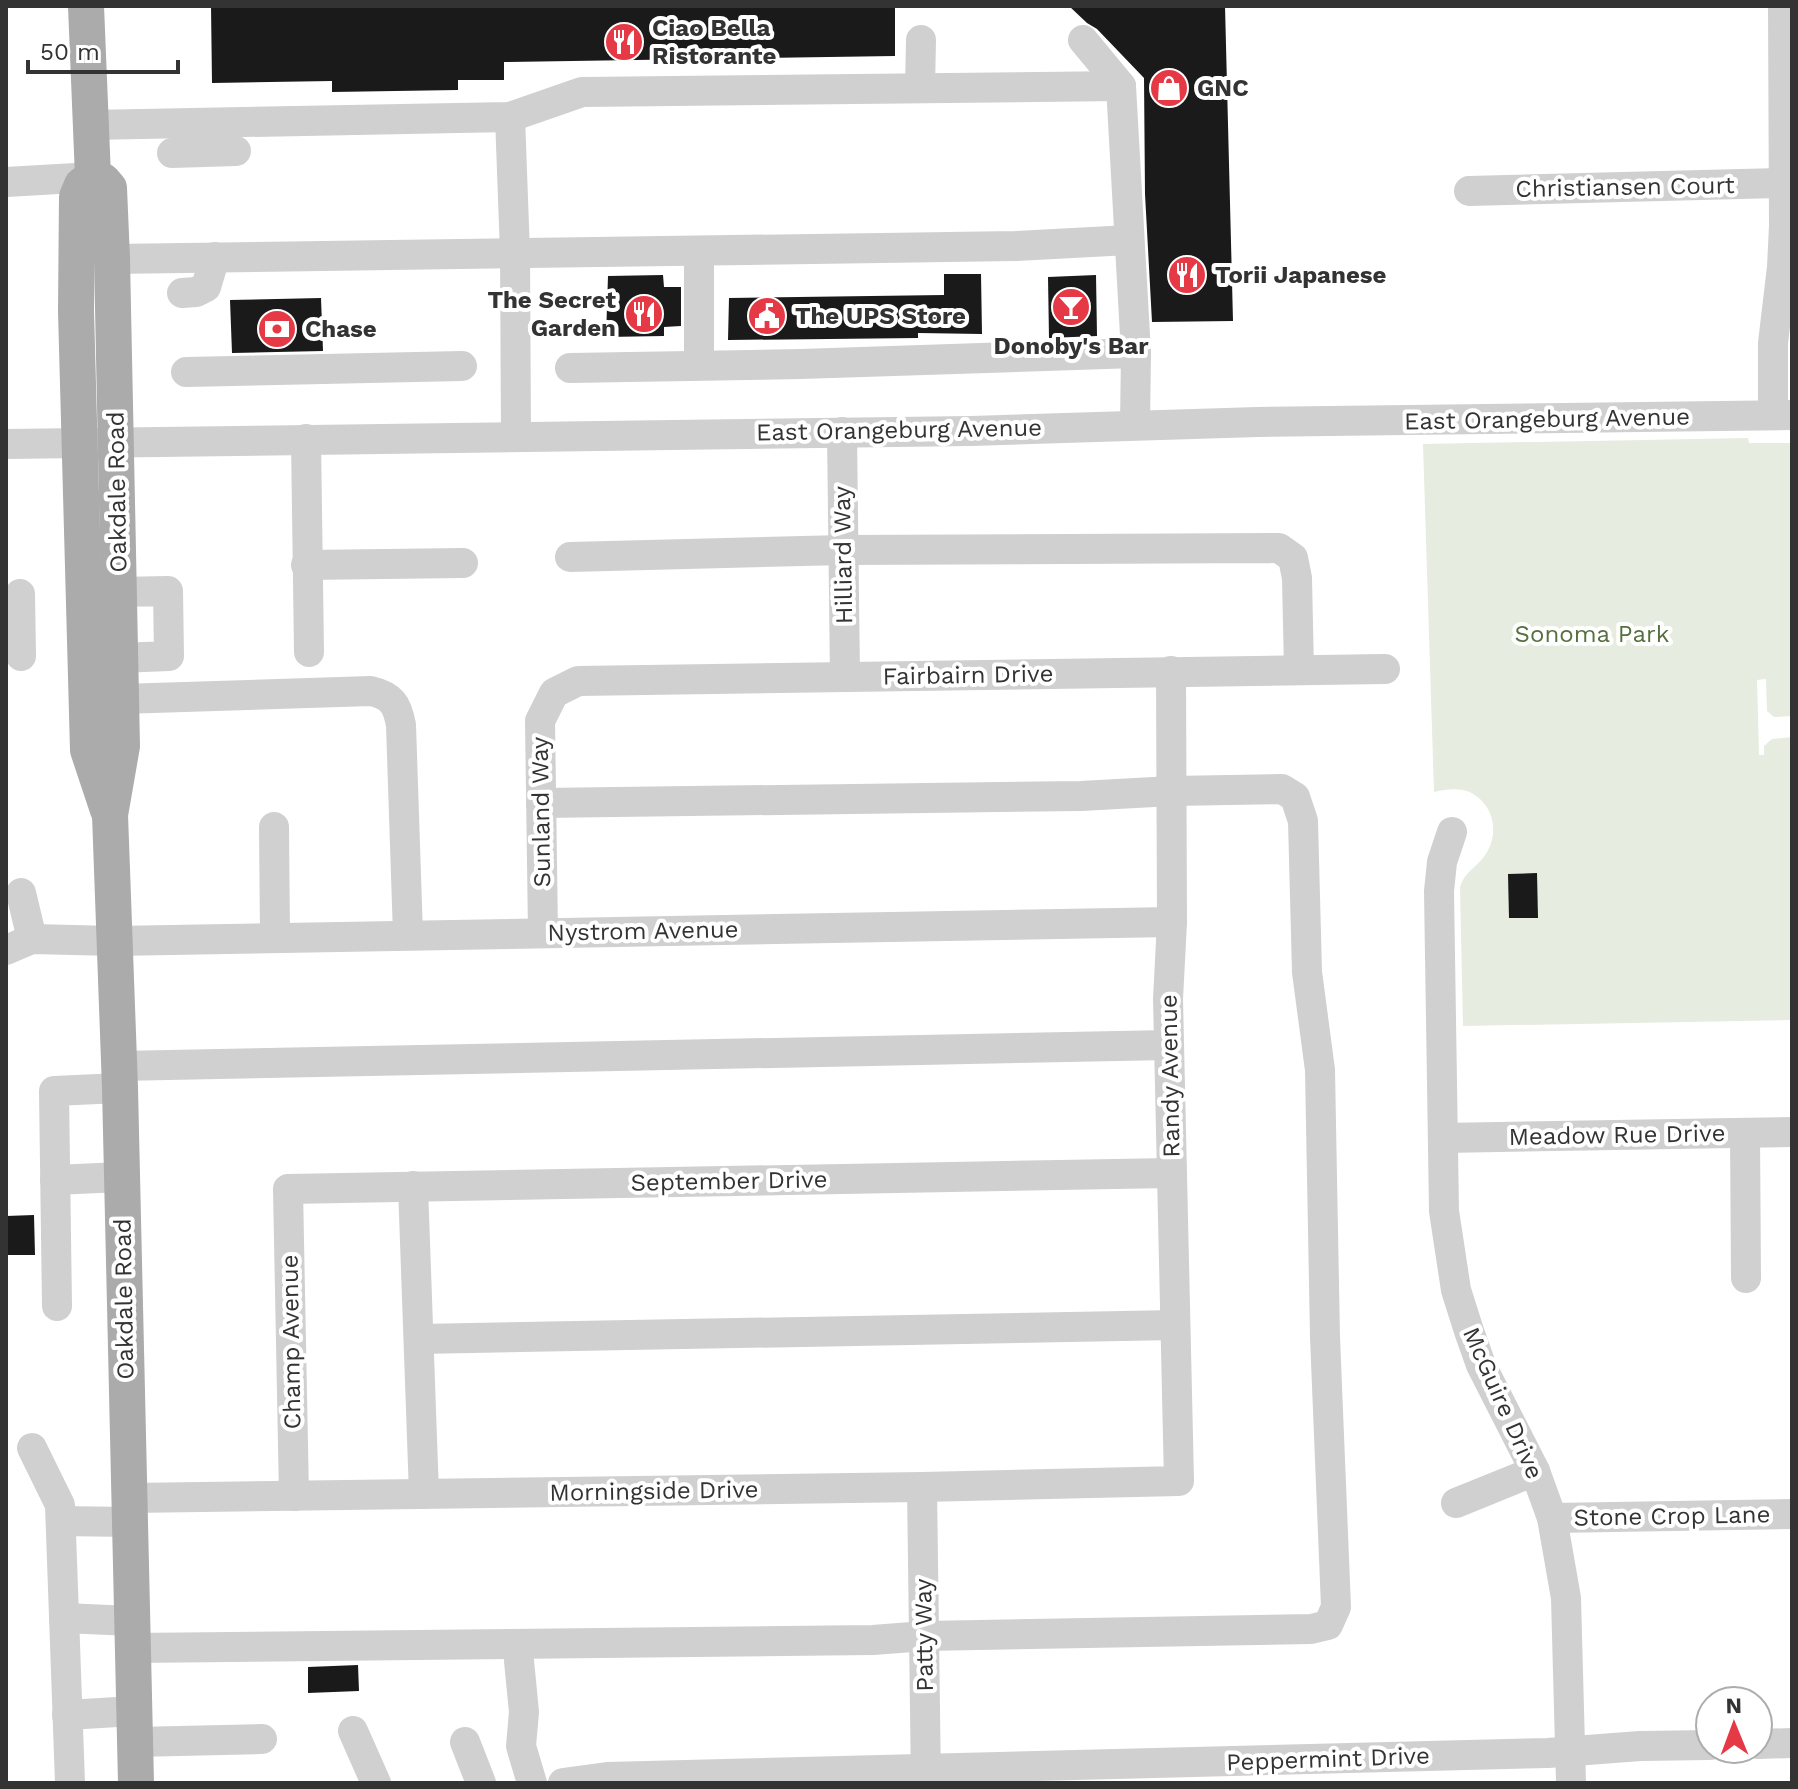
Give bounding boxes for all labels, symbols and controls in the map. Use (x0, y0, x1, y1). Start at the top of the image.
place label: Ciao Bella Ristorante (652, 14, 777, 70)
restaurant icon: Ciao Bella Ristorante (603, 21, 645, 63)
scale bar (28, 24, 178, 74)
text: 50 m (40, 38, 100, 66)
shop icon: GNC (1148, 67, 1190, 109)
place label: GNC (1197, 74, 1248, 102)
street label: Christiansen Court (1515, 171, 1735, 203)
restaurant icon: Torii Japanese (1166, 254, 1208, 296)
place label: Torii Japanese (1215, 261, 1386, 289)
place label: The Secret Garden (487, 286, 617, 342)
bar icon: Donoby's Bar (1050, 286, 1092, 328)
restaurant icon: The Secret Garden (623, 293, 665, 335)
public building icon: The UPS Store (746, 295, 788, 337)
place label: The UPS Store (795, 302, 966, 330)
bank icon: Chase (256, 308, 298, 350)
place label: Chase (305, 315, 377, 343)
place label: Donoby's Bar (994, 332, 1149, 360)
street label: East Orangeburg Avenue (1404, 403, 1690, 435)
street label: Oakdale Road (102, 411, 132, 573)
street label: East Orangeburg Avenue (756, 414, 1042, 446)
street label: Hilliard Way (828, 485, 858, 624)
park label: Sonoma Park (1515, 620, 1670, 648)
street label: Fairbairn Drive (882, 660, 1054, 690)
street label: Sunland Way (526, 736, 556, 888)
street label: Nystrom Avenue (547, 915, 739, 947)
street label: Randy Avenue (1155, 994, 1185, 1158)
street label: Meadow Rue Drive (1508, 1119, 1726, 1151)
street label: September Drive (630, 1165, 828, 1197)
street label: Oakdale Road (109, 1218, 139, 1380)
street label: Champ Avenue (275, 1254, 307, 1430)
street label: McGuire Drive (1457, 1323, 1549, 1483)
street label: Morningside Drive (549, 1475, 759, 1507)
street label: Stone Crop Lane (1573, 1500, 1771, 1532)
street label: Patty Way (909, 1578, 939, 1692)
north arrow (1694, 1685, 1774, 1765)
text: N (1725, 1693, 1742, 1718)
street label: Peppermint Drive (1226, 1741, 1430, 1777)

